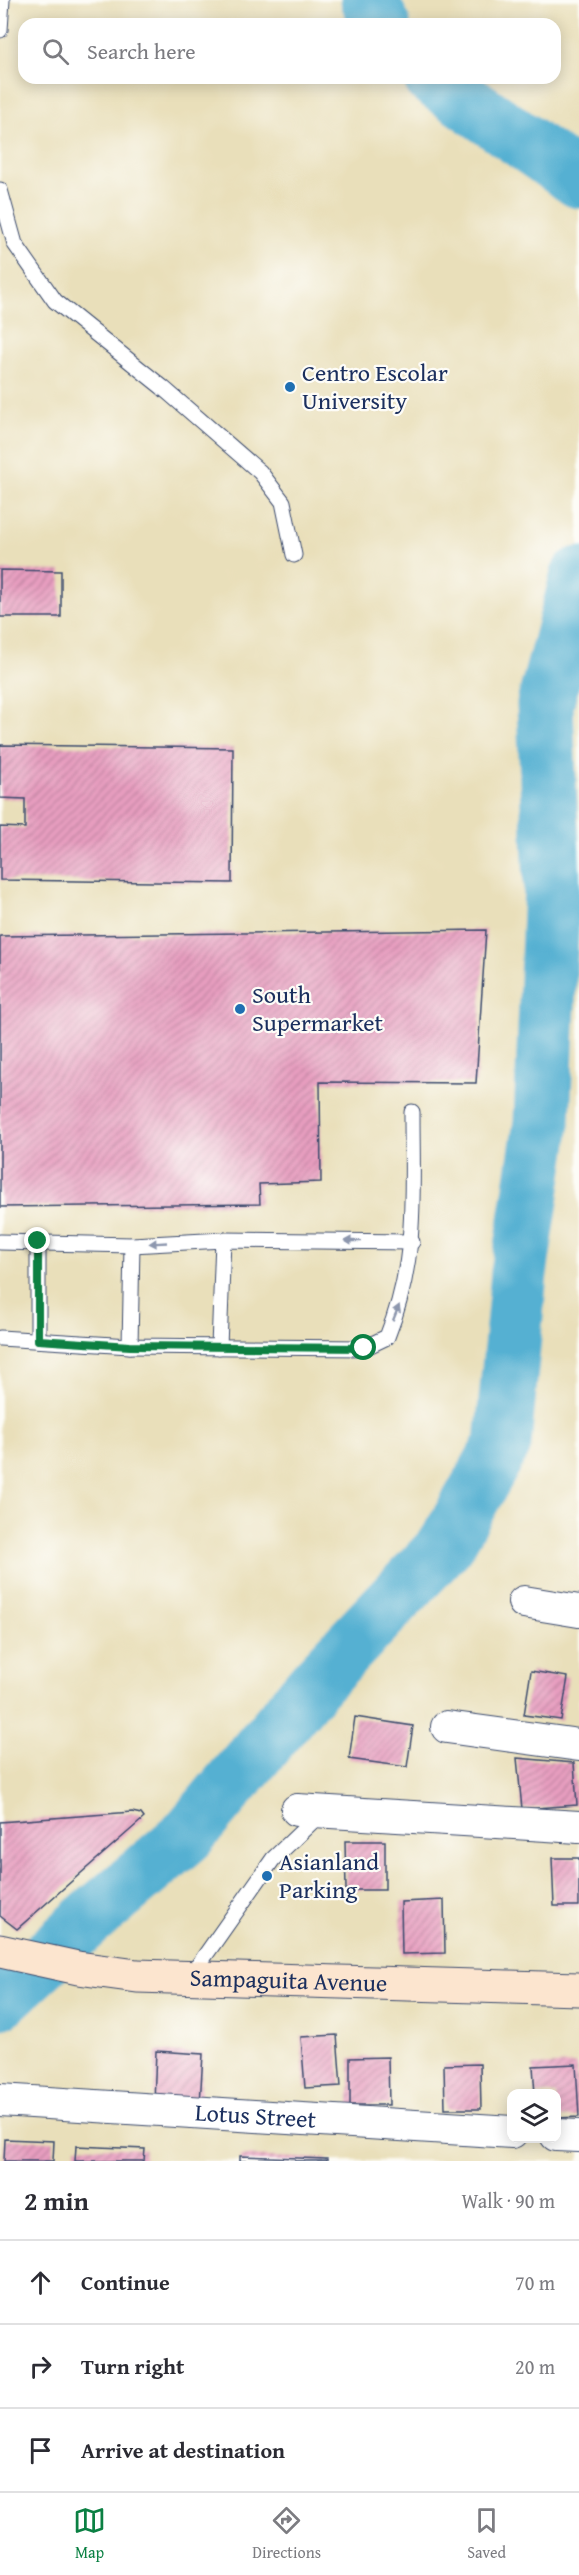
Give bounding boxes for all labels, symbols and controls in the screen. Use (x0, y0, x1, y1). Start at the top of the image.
search box (18, 18, 561, 84)
icon: search (39, 35, 72, 68)
text: Search here (87, 35, 196, 67)
place label: Centro Escolar University (302, 355, 448, 418)
marker: Centro Escolar University (283, 380, 297, 394)
place label: South Supermarket (252, 977, 384, 1040)
marker: South Supermarket (233, 1002, 247, 1016)
route end (24, 1227, 50, 1253)
one-way arrow (344, 1236, 363, 1246)
one-way arrow (149, 1239, 168, 1248)
one-way arrow (392, 1304, 401, 1322)
route start (350, 1334, 376, 1360)
place label: Asianland Parking (279, 1844, 379, 1907)
marker: Asianland Parking (260, 1869, 274, 1883)
street label: Sampaguita Avenue (189, 1960, 388, 2000)
map controls (507, 2089, 561, 2143)
button: layers (507, 2089, 561, 2143)
street label: Lotus Street (194, 2094, 318, 2137)
text: 2 min (24, 2181, 89, 2220)
text: Walk · 90 m (461, 2186, 555, 2215)
icon: ahead (24, 2266, 57, 2299)
text: Continue (81, 2266, 170, 2298)
text: 70 m (515, 2268, 555, 2297)
icon: right (24, 2350, 57, 2383)
text: Turn right (81, 2350, 184, 2382)
text: 20 m (515, 2352, 555, 2381)
icon: arrive (24, 2434, 57, 2467)
text: Arrive at destination (81, 2434, 285, 2466)
tab: Map (73, 2504, 106, 2564)
tab: Directions (252, 2504, 321, 2564)
tab: Saved (467, 2504, 506, 2564)

